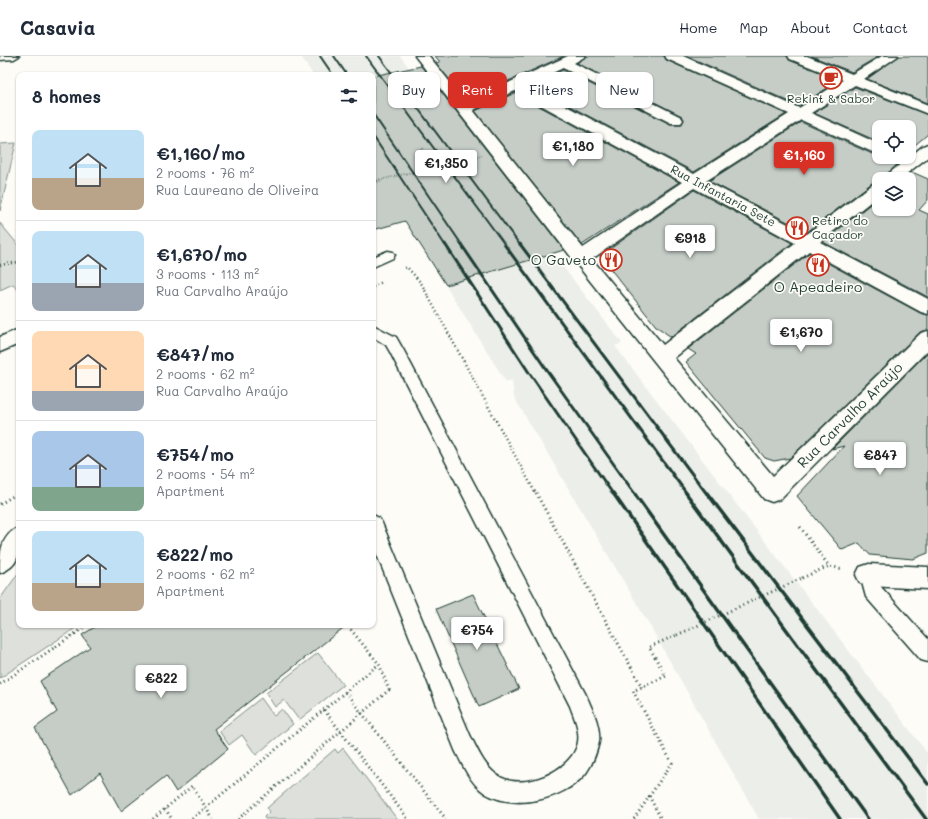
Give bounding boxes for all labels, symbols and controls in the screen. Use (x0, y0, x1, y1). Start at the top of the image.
text: Casavia (20, 15, 95, 40)
text: Home (679, 18, 717, 37)
text: Map (739, 18, 768, 37)
text: About (790, 18, 831, 37)
text: Contact (853, 18, 908, 37)
cafe icon: Rekint & Sabor (818, 65, 844, 91)
chip: Buy (388, 72, 440, 108)
chip: Rent (448, 72, 507, 108)
chip: Filters (515, 72, 588, 108)
chip: New (596, 72, 653, 108)
text: 8 homes (32, 85, 101, 107)
icon: filters (338, 85, 360, 107)
place label: Rekint & Sabor (787, 90, 875, 106)
map controls (872, 120, 916, 216)
button: locate (872, 120, 916, 164)
pin: €1,180 (540, 133, 606, 167)
text: €1,180 (552, 137, 594, 154)
text: €1,160/mo (156, 142, 245, 164)
pin: €1,160 (771, 142, 837, 176)
icon: home (64, 146, 112, 194)
text: €1,160 (783, 146, 825, 163)
pin: €1,350 (413, 150, 479, 184)
text: €1,350 (424, 154, 468, 171)
street label: Rua Infantaria Sete (668, 161, 779, 230)
text: 2 rooms · 76 m² (156, 164, 255, 181)
button: layers (872, 172, 916, 216)
text: Rua Laureano de Oliveira (156, 181, 319, 198)
place label: Retiro do Caçador (812, 212, 868, 242)
restaurant icon: Retiro do Caçador (784, 215, 810, 241)
pin: €918 (666, 225, 714, 259)
text: €918 (674, 229, 706, 246)
text: €1,670/mo (156, 243, 247, 265)
icon: home (64, 247, 112, 295)
restaurant icon: O Gaveto (598, 247, 624, 273)
place label: O Gaveto (531, 250, 596, 269)
restaurant icon: O Apeadeiro (805, 252, 831, 278)
text: 3 rooms · 113 m² (156, 265, 259, 282)
place label: O Apeadeiro (774, 277, 862, 296)
text: Rua Carvalho Araújo (156, 282, 288, 299)
pin: €1,670 (768, 319, 834, 353)
text: €1,670 (779, 323, 823, 340)
text: €847/mo (156, 343, 234, 365)
icon: home (64, 347, 112, 395)
street label: Rua Carvalho Araújo (793, 358, 907, 472)
text: 2 rooms · 62 m² (156, 365, 255, 382)
text: Rua Carvalho Araújo (156, 382, 288, 399)
pin: €847 (856, 442, 904, 476)
text: €754/mo (156, 443, 234, 465)
text: €847 (863, 446, 897, 463)
icon: home (64, 447, 112, 495)
text: 2 rooms · 54 m² (156, 465, 255, 482)
text: Apartment (156, 482, 225, 499)
text: €822/mo (156, 543, 233, 565)
icon: home (64, 547, 112, 595)
text: 2 rooms · 62 m² (156, 565, 255, 582)
text: Apartment (156, 582, 225, 599)
pin: €754 (453, 617, 501, 651)
text: €754 (460, 621, 494, 638)
pin: €822 (137, 665, 185, 699)
text: €822 (144, 669, 178, 686)

